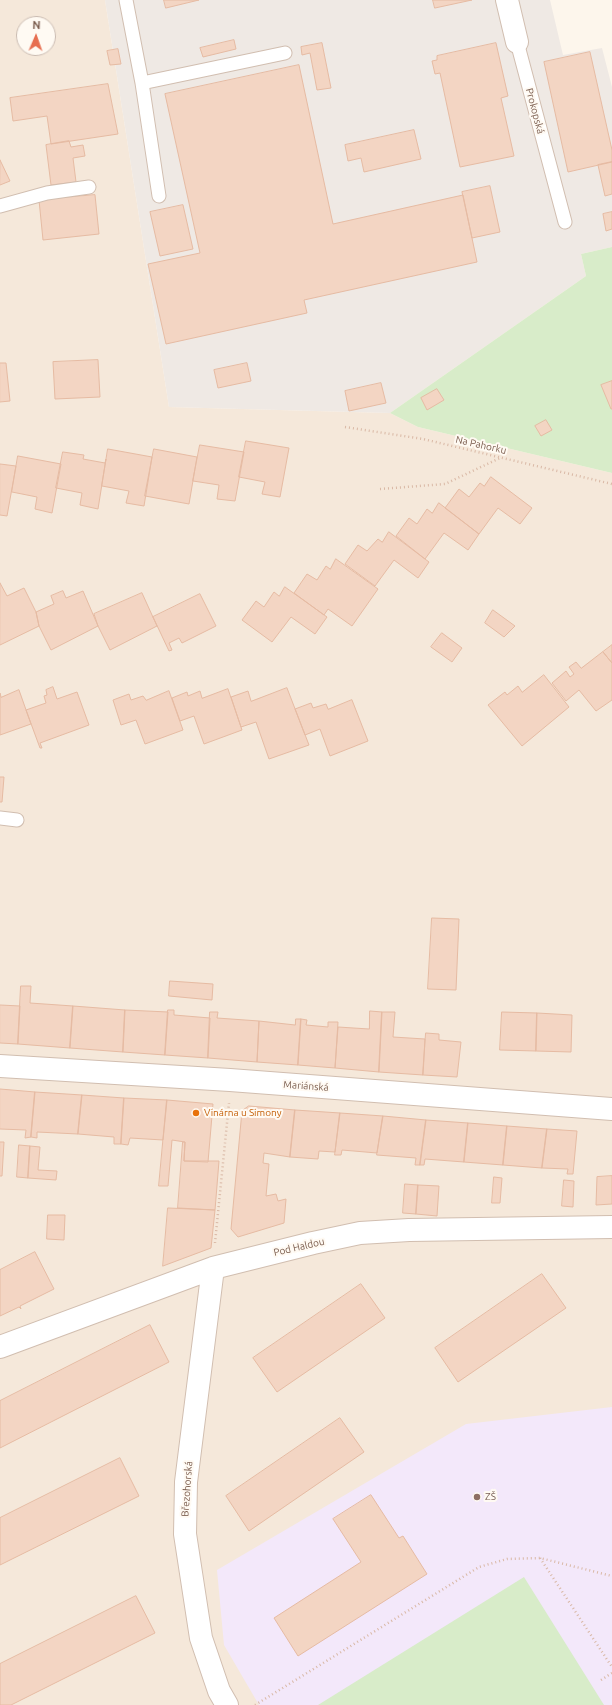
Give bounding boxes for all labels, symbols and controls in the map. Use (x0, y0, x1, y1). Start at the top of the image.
north arrow (16, 16, 56, 56)
text: N (32, 19, 41, 31)
street label: Prokopská (523, 87, 547, 135)
street label: Na Pahorku (454, 433, 508, 457)
street label: Mariánská (283, 1078, 329, 1094)
place label: Vinárna u Simony (204, 1107, 281, 1119)
marker: Vinárna u Simony (191, 1108, 201, 1118)
street label: Pod Haldou (272, 1235, 326, 1259)
street label: Březohorská (179, 1461, 195, 1517)
place label: ZŠ (485, 1491, 496, 1503)
marker: ZŠ (472, 1492, 482, 1502)

